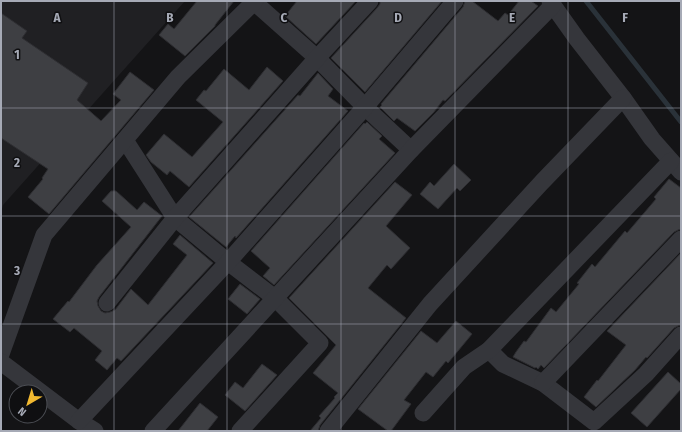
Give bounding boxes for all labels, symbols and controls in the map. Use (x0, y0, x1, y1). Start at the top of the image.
text: A (52, 10, 61, 25)
text: B (166, 10, 174, 25)
text: C (281, 10, 288, 25)
text: D (394, 10, 402, 25)
text: E (509, 10, 515, 25)
text: F (622, 10, 628, 25)
text: 1 (14, 47, 20, 62)
text: 2 (13, 155, 20, 170)
text: 3 (13, 263, 20, 278)
north arrow (8, 384, 48, 424)
text: N (16, 404, 29, 419)

